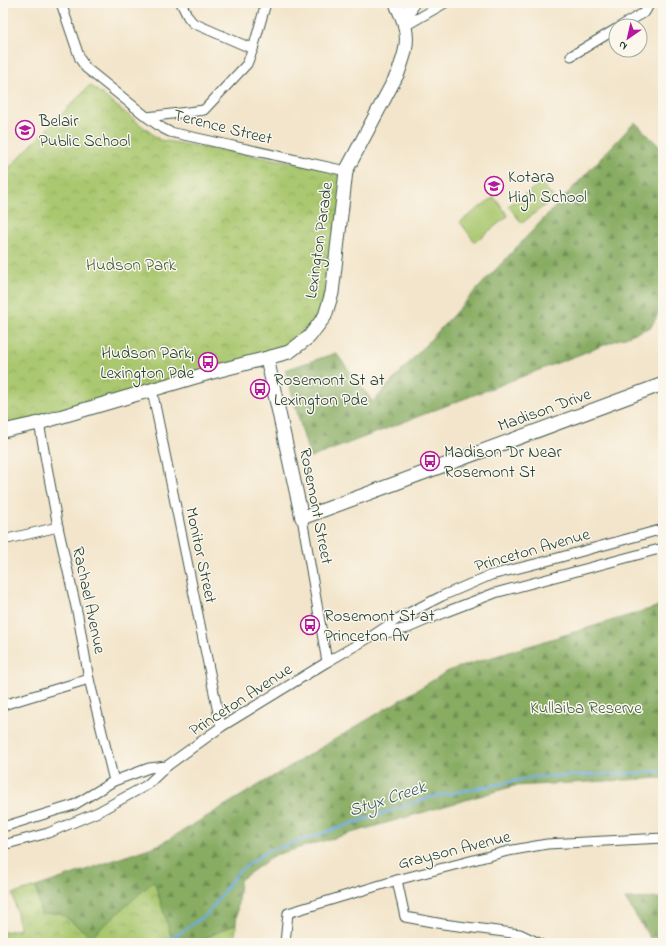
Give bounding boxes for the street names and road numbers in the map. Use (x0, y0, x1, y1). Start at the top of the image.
street label: Terence Street (171, 103, 275, 152)
street label: Lexington Parade (299, 180, 342, 300)
street label: Madison Drive (494, 382, 595, 439)
street label: Rosemont Street (292, 446, 339, 567)
street label: Monitor Street (178, 505, 223, 606)
street label: Princeton Avenue (472, 522, 593, 579)
street label: Rachael Avenue (65, 544, 112, 657)
street label: Princeton Avenue (184, 657, 298, 743)
street label: Grayson Avenue (395, 824, 514, 878)

